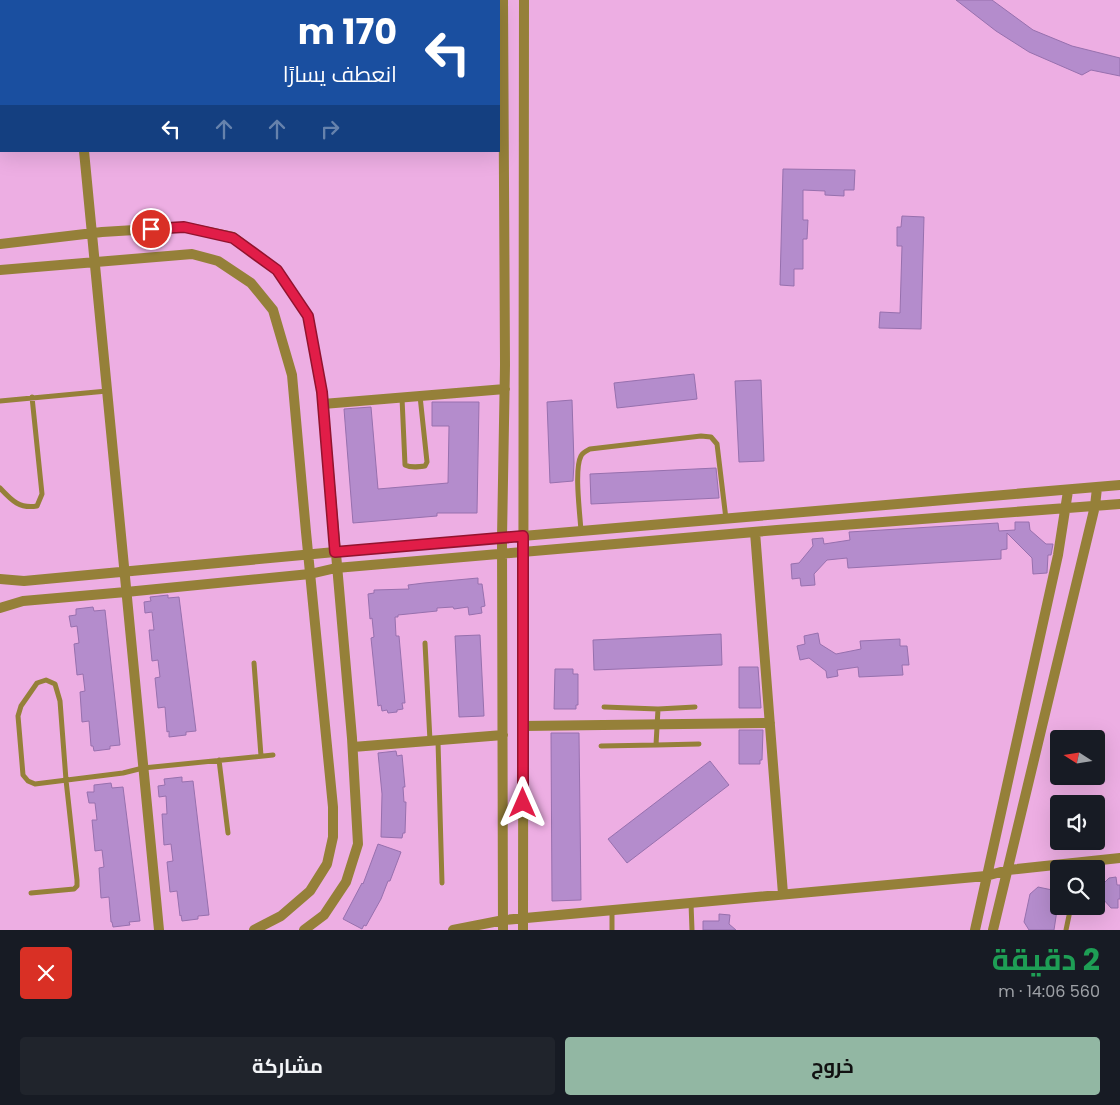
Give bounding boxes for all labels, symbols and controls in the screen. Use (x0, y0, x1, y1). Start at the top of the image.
text: 170 m (298, 7, 397, 56)
icon: left (415, 20, 480, 85)
text: انعطف يسارًا (283, 59, 397, 90)
icon: left (157, 115, 185, 143)
icon: ahead (210, 115, 238, 143)
icon: ahead (263, 115, 291, 143)
icon: right (316, 115, 344, 143)
pin (130, 208, 172, 250)
icon: arrive (137, 215, 165, 243)
north arrow (1050, 730, 1105, 785)
map controls (1050, 730, 1105, 915)
position arrow (496, 776, 548, 828)
button: sound (1050, 795, 1105, 850)
button: search (1050, 860, 1105, 915)
text: 2 دقيقة (992, 938, 1100, 981)
button: close (20, 947, 72, 999)
text: 560 m · 14:06 (998, 980, 1100, 1003)
button: مشاركة (20, 1037, 555, 1095)
button: خروج (565, 1037, 1100, 1095)

